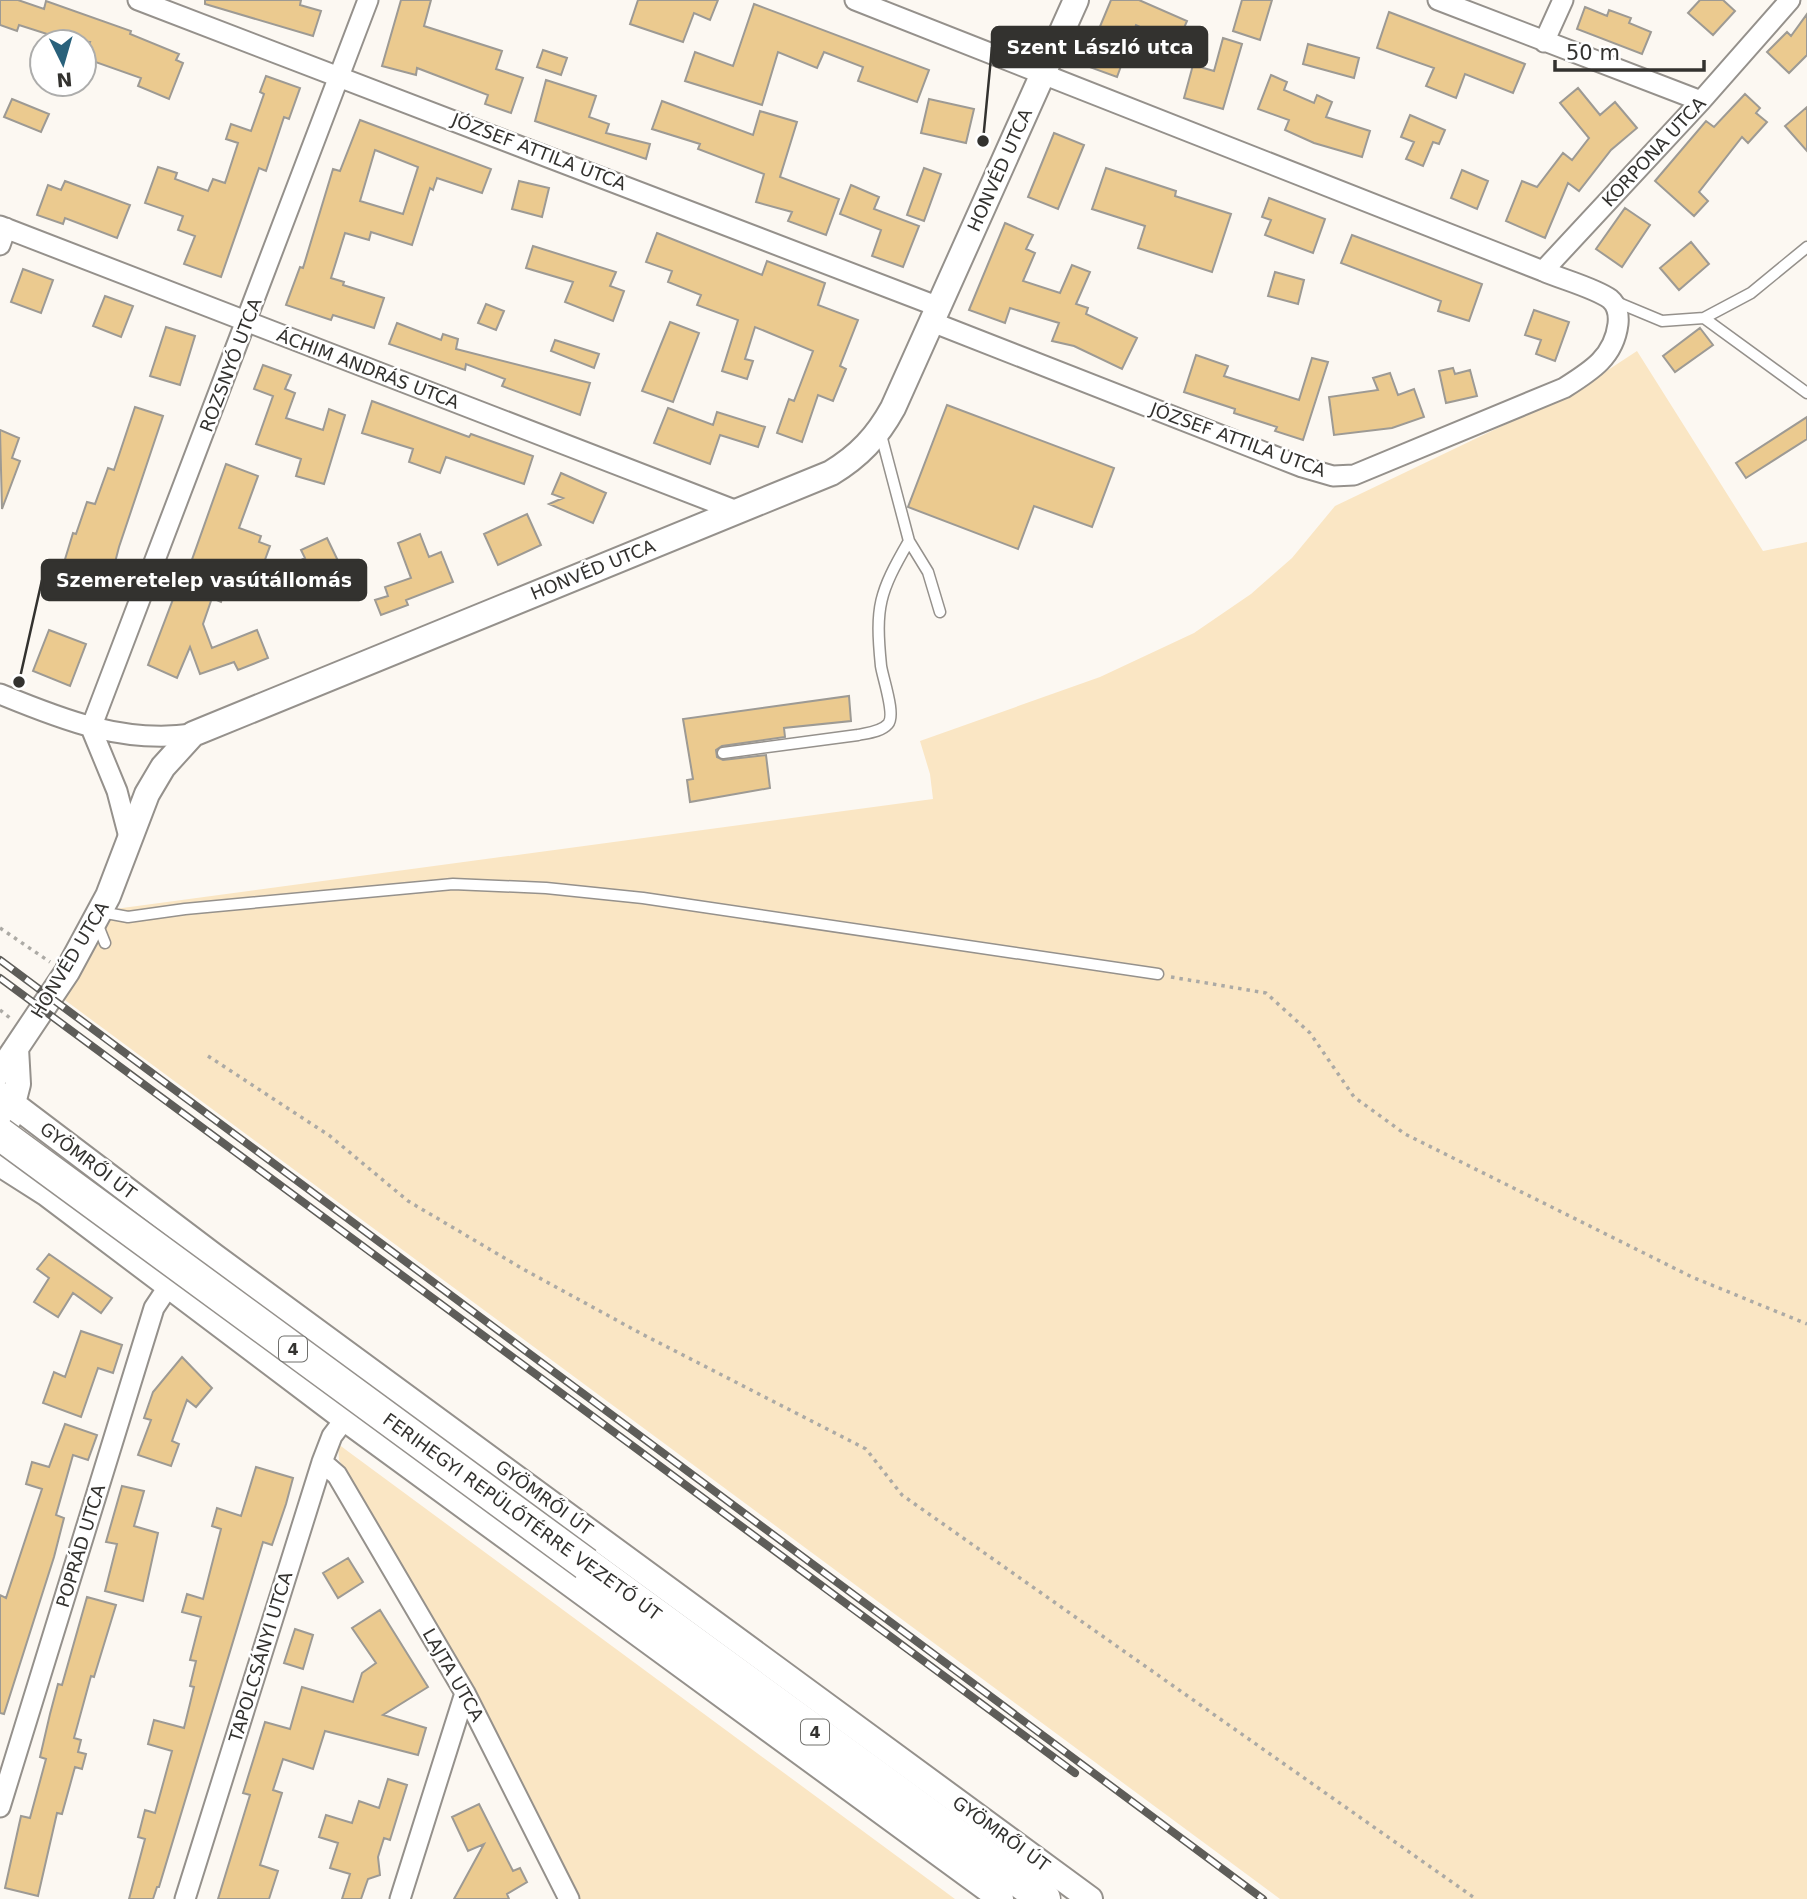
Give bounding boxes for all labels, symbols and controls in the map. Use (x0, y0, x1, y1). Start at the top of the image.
callout: Szent László utca (992, 27, 1207, 67)
north arrow (28, 28, 98, 98)
scale bar (1555, 28, 1704, 72)
text: Szent László utca (1006, 36, 1194, 58)
text: 50 m (1566, 41, 1620, 65)
text: N (56, 68, 73, 92)
street label: KORPONA UTCA (1598, 92, 1710, 211)
street label: HONVÉD UTCA (963, 104, 1036, 235)
street label: JÓZSEF ATTILA UTCA (448, 108, 630, 195)
street label: ROZSNYÓ UTCA (195, 294, 266, 435)
street label: ÁCHIM ANDRÁS UTCA (274, 324, 463, 413)
street label: JÓZSEF ATTILA UTCA (1147, 398, 1329, 481)
street label: HONVÉD UTCA (527, 535, 659, 604)
callout: Szemeretelep vasútállomás (42, 560, 366, 600)
text: Szemeretelep vasútállomás (56, 569, 352, 591)
street label: HONVÉD UTCA (26, 897, 113, 1022)
street label: GYÖMRŐI ÚT (36, 1118, 141, 1204)
road number: 4 (279, 1336, 307, 1362)
street label: FERIHEGYI REPÜLŐTÉRRE VEZETŐ ÚT (379, 1409, 666, 1625)
street label: GYÖMRŐI ÚT (492, 1455, 598, 1540)
street label: POPRÁD UTCA (52, 1481, 109, 1610)
street label: TAPOLCSÁNYI UTCA (224, 1568, 297, 1746)
street label: LAJTA UTCA (418, 1625, 489, 1725)
road number: 4 (801, 1720, 829, 1744)
street label: GYÖMRŐI ÚT (949, 1791, 1055, 1876)

